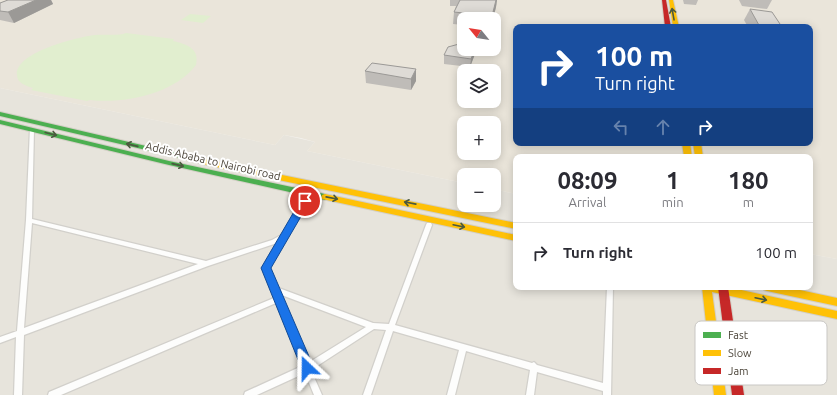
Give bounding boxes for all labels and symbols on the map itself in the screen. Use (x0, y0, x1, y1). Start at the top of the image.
one-way arrow (669, 7, 677, 20)
north arrow (457, 12, 501, 56)
one-way arrow (45, 131, 58, 138)
one-way arrow (126, 140, 139, 148)
street label: Addis Ababa to Nairobi road (144, 140, 282, 182)
one-way arrow (171, 161, 184, 169)
pin (288, 184, 322, 218)
one-way arrow (325, 195, 338, 203)
one-way arrow (403, 199, 416, 207)
one-way arrow (452, 222, 465, 230)
one-way arrow (754, 295, 767, 303)
legend (695, 321, 827, 385)
text: Fast (728, 329, 749, 341)
position arrow (286, 347, 328, 389)
text: Slow (728, 347, 752, 359)
text: Jam (728, 365, 749, 377)

